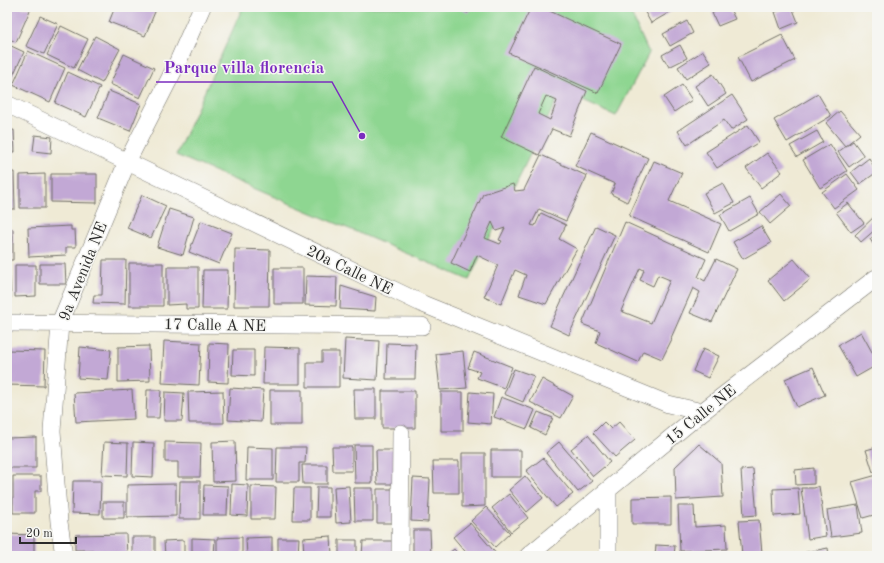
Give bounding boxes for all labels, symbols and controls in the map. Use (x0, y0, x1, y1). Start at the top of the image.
callout: Parque villa florencia (156, 53, 332, 82)
text: Parque villa florencia (164, 60, 325, 77)
street label: 9a Avenida NE (57, 220, 111, 323)
street label: 20a Calle NE (304, 243, 395, 298)
street label: 17 Calle A NE (164, 317, 266, 335)
street label: 15 Calle NE (663, 382, 740, 449)
scale bar (20, 519, 76, 545)
text: 20 m (26, 528, 53, 540)

